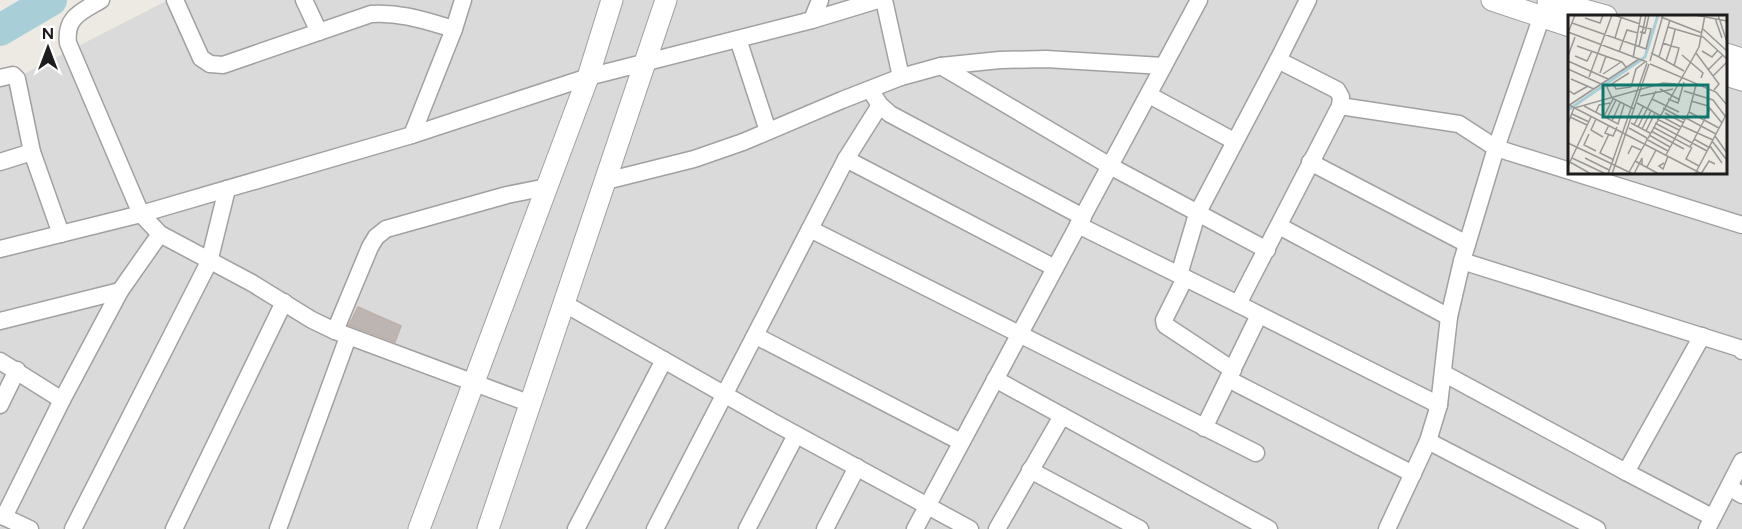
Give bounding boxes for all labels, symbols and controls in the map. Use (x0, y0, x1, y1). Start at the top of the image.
inset map (1568, 15, 1727, 174)
north arrow (18, 18, 78, 78)
text: N (42, 24, 54, 43)

